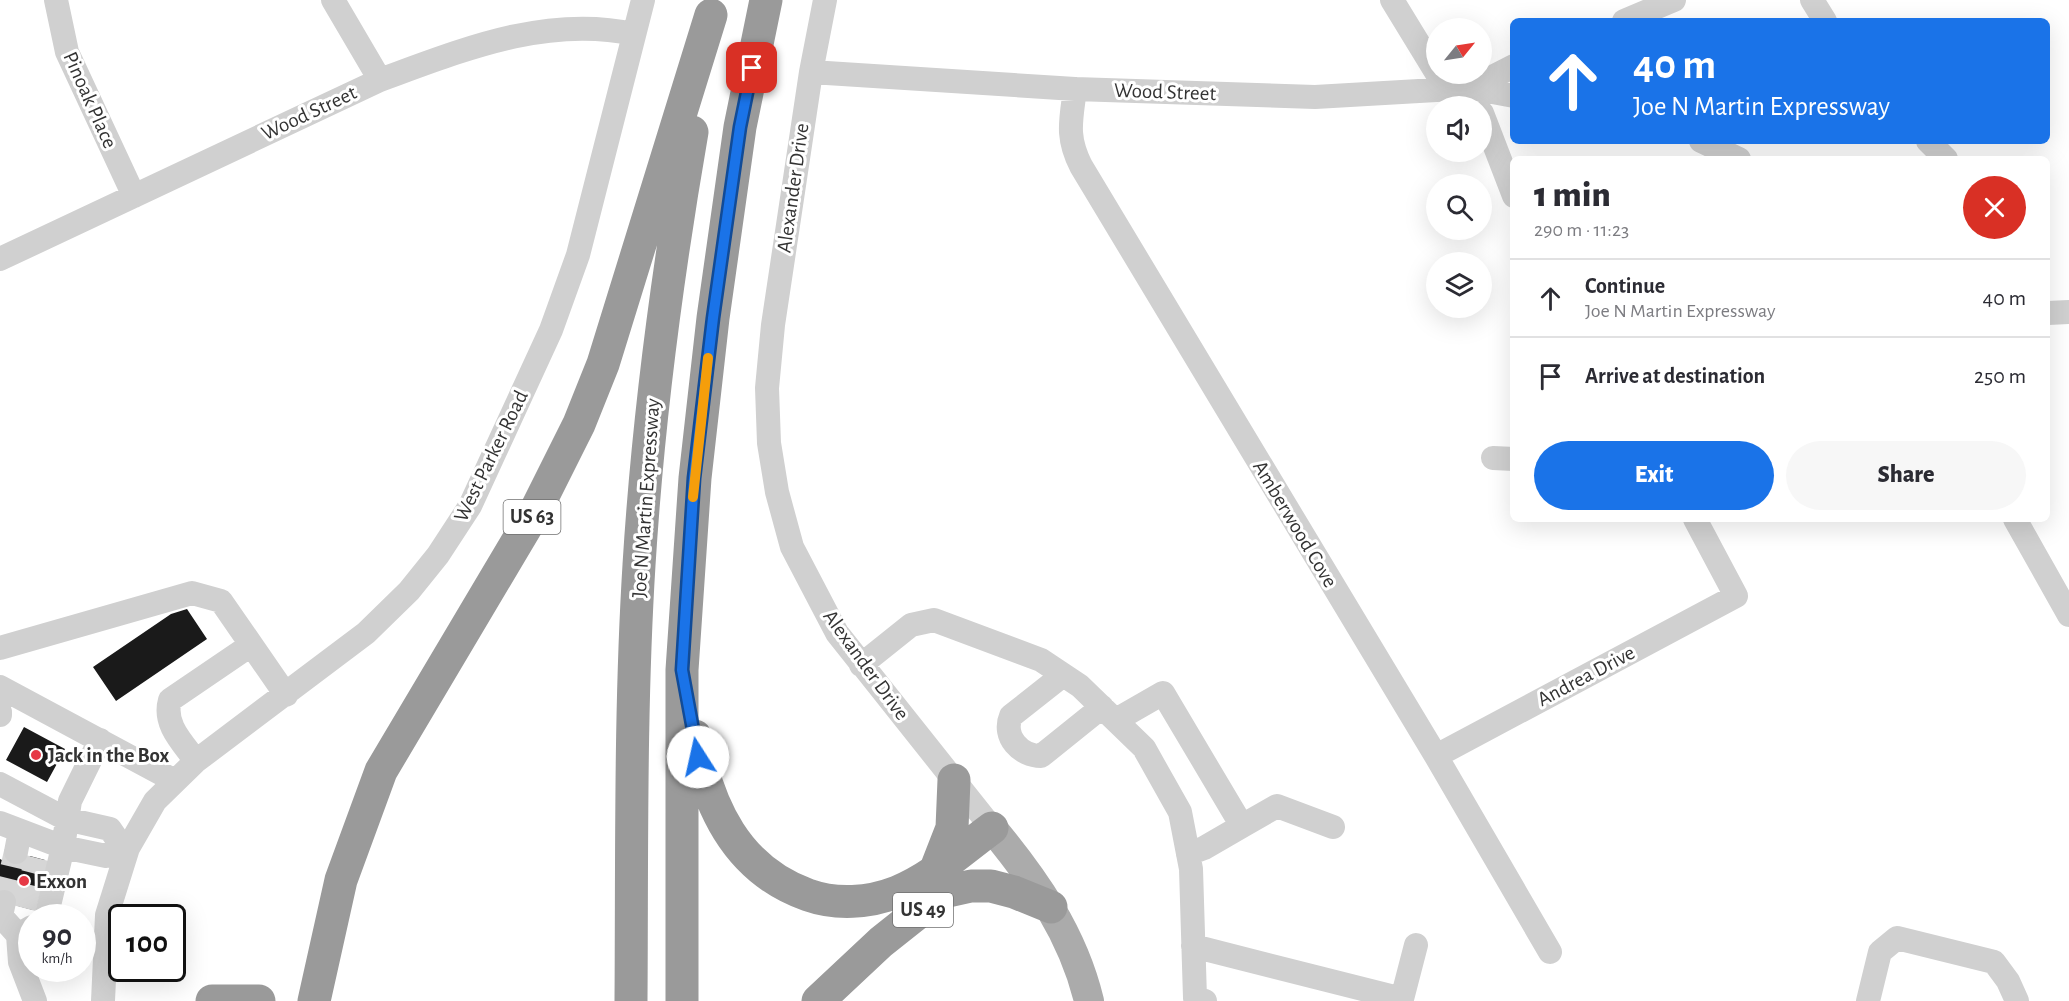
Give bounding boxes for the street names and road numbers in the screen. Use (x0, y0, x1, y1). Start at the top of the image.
street label: Pinoak Place (59, 48, 121, 152)
street label: Wood Street (1114, 80, 1217, 104)
street label: Wood Street (258, 82, 360, 144)
street label: Alexander Drive (774, 122, 812, 254)
street label: West Parker Road (450, 387, 532, 525)
street label: Joe N Martin Expressway (629, 397, 663, 598)
street label: Amberwood Cove (1249, 457, 1341, 591)
road number: US 63 (504, 500, 560, 534)
street label: Alexander Drive (819, 606, 913, 724)
street label: Andrea Drive (1534, 642, 1638, 710)
road number: US 49 (893, 893, 953, 927)

